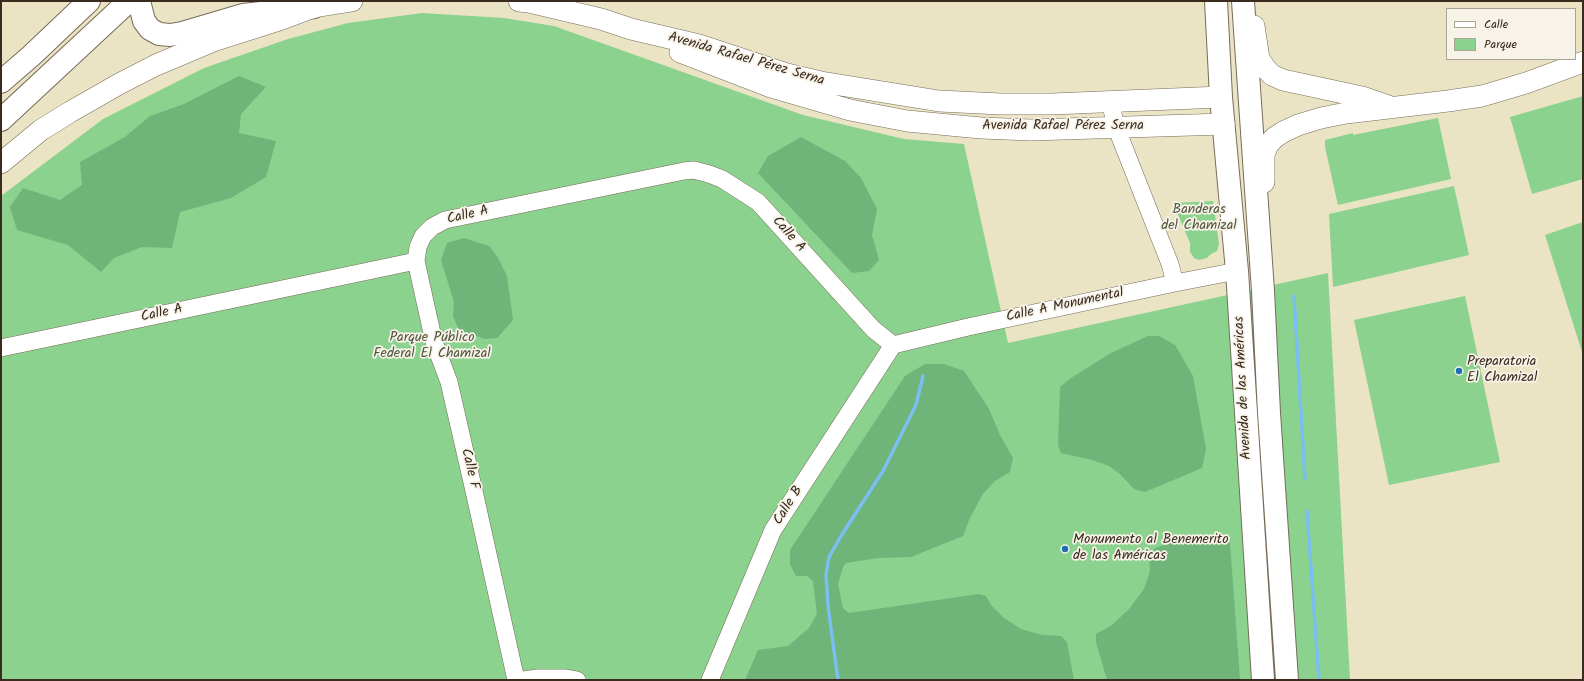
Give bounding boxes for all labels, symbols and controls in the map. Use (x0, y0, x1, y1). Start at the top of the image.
legend (1446, 8, 1576, 60)
text: Calle (1484, 15, 1508, 34)
street label: Avenida Rafael Pérez Serna (666, 30, 826, 90)
text: Parque (1484, 35, 1517, 54)
street label: Avenida Rafael Pérez Serna (982, 119, 1144, 135)
street label: Calle A (446, 203, 490, 229)
park label: Banderas del Chamizal (1161, 203, 1237, 236)
street label: Calle A (768, 214, 808, 256)
street label: Calle A Monumental (1005, 285, 1125, 327)
street label: Calle A (140, 301, 184, 327)
street label: Avenida de las Américas (1232, 316, 1256, 460)
park label: Parque Público Federal El Chamizal (373, 331, 491, 364)
place label: Preparatoria El Chamizal (1467, 355, 1537, 388)
marker: Preparatoria El Chamizal (1454, 366, 1464, 376)
street label: Calle F (456, 447, 482, 491)
street label: Calle B (771, 483, 807, 529)
place label: Monumento al Benemerito de las Américas (1073, 533, 1229, 566)
marker: Monumento al Benemerito de las Américas (1060, 544, 1070, 554)

